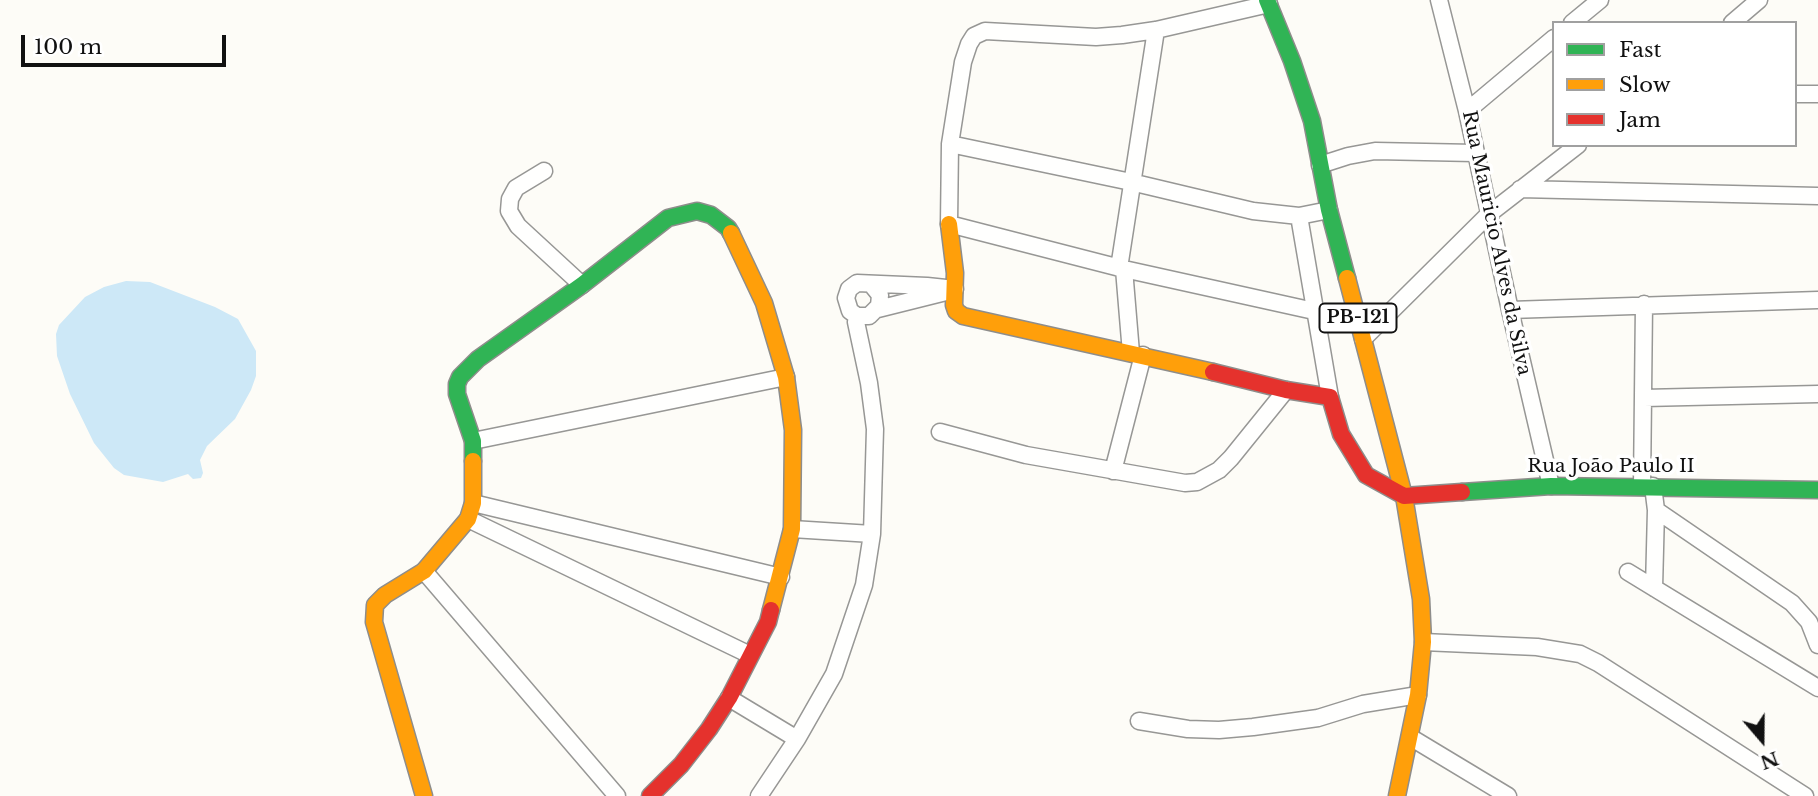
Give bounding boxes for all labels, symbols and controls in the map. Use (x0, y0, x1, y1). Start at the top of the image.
scale bar (24, 21, 229, 65)
legend (1552, 21, 1797, 147)
text: 100 m (34, 34, 102, 60)
text: Fast (1619, 37, 1661, 63)
text: Slow (1619, 72, 1671, 98)
text: Jam (1619, 107, 1661, 133)
street label: Rua Mauricio Alves da Silva (1457, 109, 1535, 377)
road number: PB-121 (1320, 304, 1396, 332)
street label: Rua João Paulo II (1527, 456, 1695, 478)
north arrow (1727, 705, 1797, 775)
text: N (1757, 746, 1782, 774)

